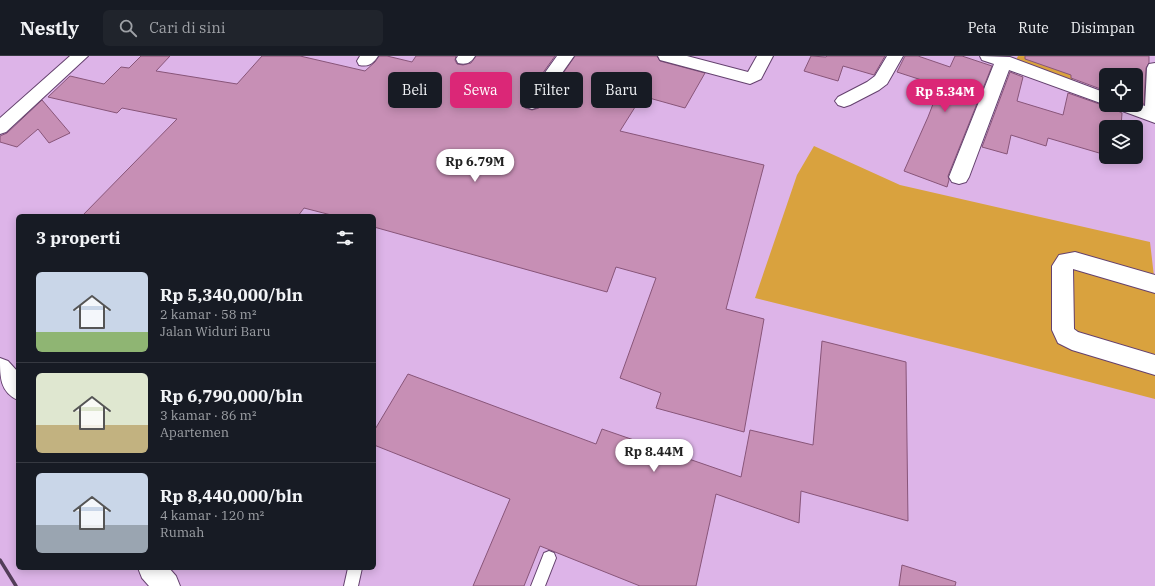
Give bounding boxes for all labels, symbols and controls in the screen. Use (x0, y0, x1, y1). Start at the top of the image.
search box (103, 10, 383, 46)
text: Nestly (20, 16, 79, 40)
icon: search (117, 17, 139, 39)
text: Cari di sini (149, 18, 225, 37)
text: Peta (968, 19, 996, 37)
text: Rute (1018, 19, 1049, 37)
text: Disimpan (1071, 19, 1135, 37)
map controls (1099, 68, 1143, 164)
button: locate (1099, 68, 1143, 112)
chip: Beli (388, 72, 442, 108)
chip: Sewa (450, 72, 512, 108)
chip: Filter (520, 72, 583, 108)
chip: Baru (591, 72, 652, 108)
pin: Rp 5.34M (904, 79, 986, 113)
text: Rp 5.34M (915, 83, 975, 100)
button: layers (1099, 120, 1143, 164)
pin: Rp 6.79M (434, 149, 516, 183)
text: Rp 6.79M (445, 153, 505, 170)
text: 3 properti (36, 227, 121, 249)
icon: filters (334, 227, 356, 249)
text: Rp 5,340,000/bln (160, 284, 303, 306)
icon: home (68, 288, 116, 336)
text: 2 kamar · 58 m² (160, 306, 257, 323)
text: Jalan Widuri Baru (160, 323, 270, 340)
text: Rp 6,790,000/bln (160, 385, 303, 407)
icon: home (68, 389, 116, 437)
text: 3 kamar · 86 m² (160, 407, 257, 424)
text: Apartemen (160, 424, 229, 441)
pin: Rp 8.44M (613, 439, 695, 473)
text: Rp 8.44M (624, 443, 684, 460)
text: Rp 8,440,000/bln (160, 485, 303, 507)
icon: home (68, 489, 116, 537)
text: 4 kamar · 120 m² (160, 507, 264, 524)
text: Rumah (160, 524, 204, 541)

